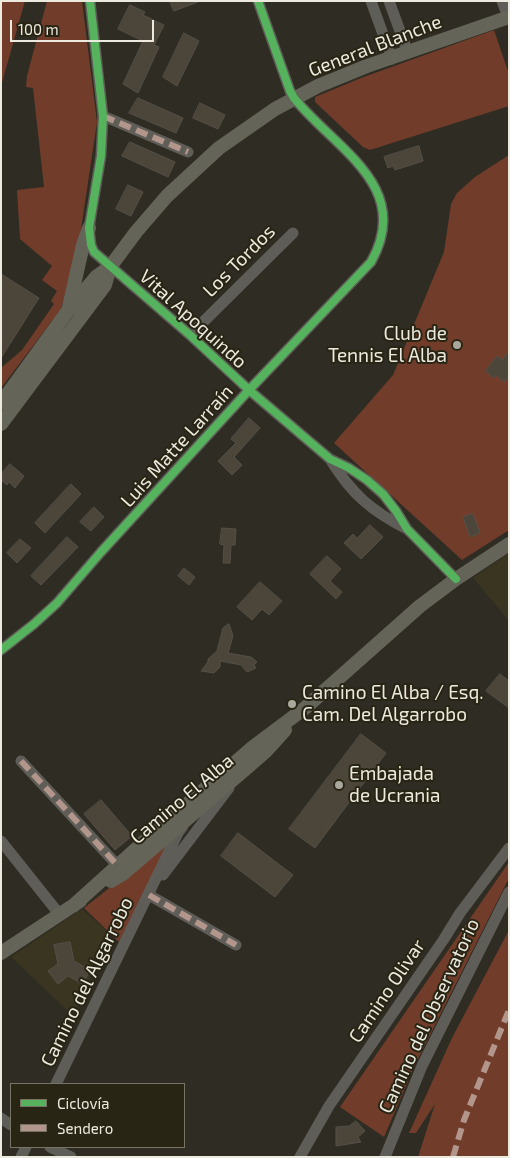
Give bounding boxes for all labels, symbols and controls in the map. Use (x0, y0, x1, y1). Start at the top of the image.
scale bar (12, 10, 156, 42)
street label: General Blanche (305, 10, 445, 82)
text: 100 m (18, 20, 59, 38)
street label: Los Tordos (198, 220, 280, 302)
street label: Vital Apoquindo (135, 265, 251, 373)
place label: Club de Tennis El Alba (328, 323, 447, 367)
marker: Club de Tennis El Alba (451, 339, 463, 351)
street label: Luis Matte Larraín (116, 380, 238, 512)
place label: Camino El Alba / Esq. Cam. Del Algarrobo (302, 682, 484, 726)
marker: Camino El Alba / Esq. Cam. Del Algarrobo (286, 698, 298, 710)
street label: Camino El Alba (126, 749, 238, 849)
place label: Embajada de Ucrania (349, 763, 441, 807)
marker: Embajada de Ucrania (333, 779, 345, 791)
street label: Camino del Algarrobo (36, 894, 138, 1070)
street label: Camino del Observatorio (374, 915, 484, 1117)
street label: Camino Olivar (344, 935, 430, 1047)
legend (10, 1083, 185, 1148)
text: Ciclovía (57, 1094, 109, 1112)
text: Sendero (57, 1119, 113, 1137)

